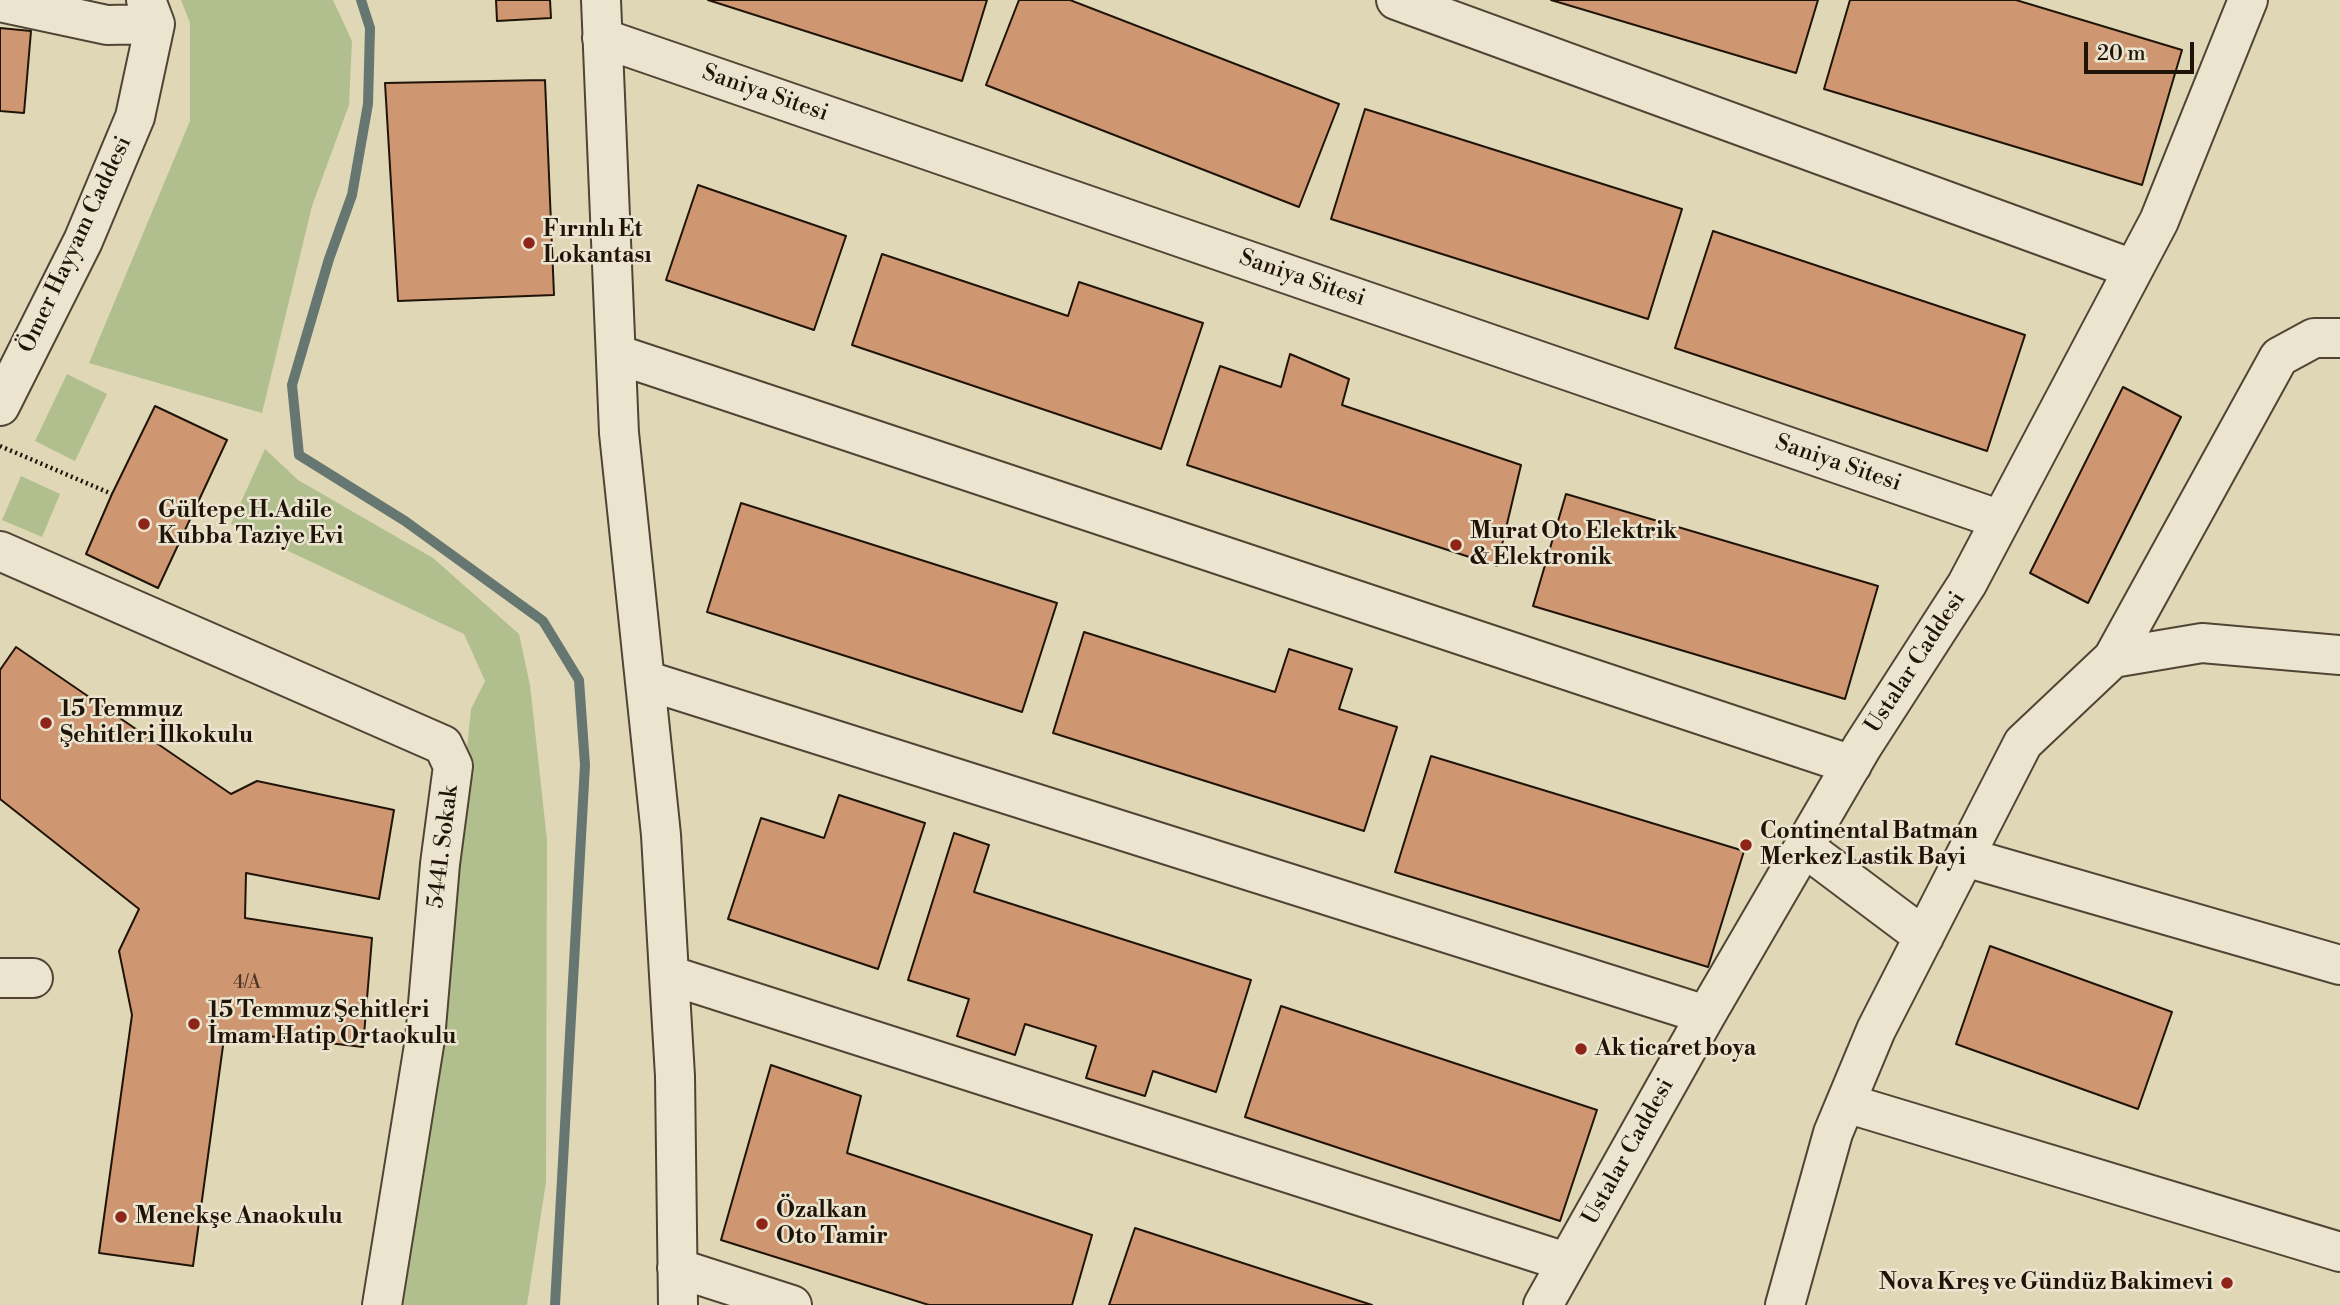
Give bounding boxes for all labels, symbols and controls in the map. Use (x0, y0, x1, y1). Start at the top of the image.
scale bar (2088, 28, 2198, 72)
text: 20 m (2097, 41, 2146, 67)
street label: Saniya Sitesi (698, 60, 832, 128)
street label: Ömer Hayyam Caddesi (14, 132, 138, 358)
place label: Fırınlı Et Lokantası (543, 216, 652, 270)
marker: Fırınlı Et Lokantası (521, 235, 537, 251)
street label: Saniya Sitesi (1235, 245, 1369, 313)
street label: Saniya Sitesi (1771, 430, 1905, 498)
place label: Gültepe H.Adile Kubba Taziye Evi (158, 497, 343, 551)
marker: Gültepe H.Adile Kubba Taziye Evi (136, 516, 152, 532)
place label: Murat Oto Elektrik & Elektronik (1470, 518, 1677, 572)
marker: Murat Oto Elektrik & Elektronik (1448, 537, 1464, 553)
street label: Ustalar Caddesi (1860, 587, 1972, 739)
place label: 15 Temmuz Şehitleri İlkokulu (60, 696, 253, 750)
marker: 15 Temmuz Şehitleri İlkokulu (38, 715, 54, 731)
street label: 5441. Sokak (423, 784, 465, 910)
place label: Continental Batman Merkez Lastik Bayi (1760, 818, 1978, 872)
marker: Continental Batman Merkez Lastik Bayi (1738, 837, 1754, 853)
house number: 4/A (233, 972, 261, 994)
place label: 15 Temmuz Şehitleri İmam Hatip Ortaokulu (208, 997, 456, 1051)
marker: 15 Temmuz Şehitleri İmam Hatip Ortaokulu (186, 1016, 202, 1032)
place label: Ak ticaret boya (1595, 1035, 1756, 1063)
marker: Ak ticaret boya (1573, 1041, 1589, 1057)
street label: Ustalar Caddesi (1577, 1074, 1681, 1230)
place label: Özalkan Oto Tamir (776, 1197, 888, 1251)
place label: Menekşe Anaokulu (135, 1203, 343, 1231)
marker: Menekşe Anaokulu (113, 1209, 129, 1225)
marker: Özalkan Oto Tamir (754, 1216, 770, 1232)
place label: Nova Kreş ve Gündüz Bakimevi (1879, 1269, 2213, 1297)
marker: Nova Kreş ve Gündüz Bakimevi (2219, 1275, 2235, 1291)

